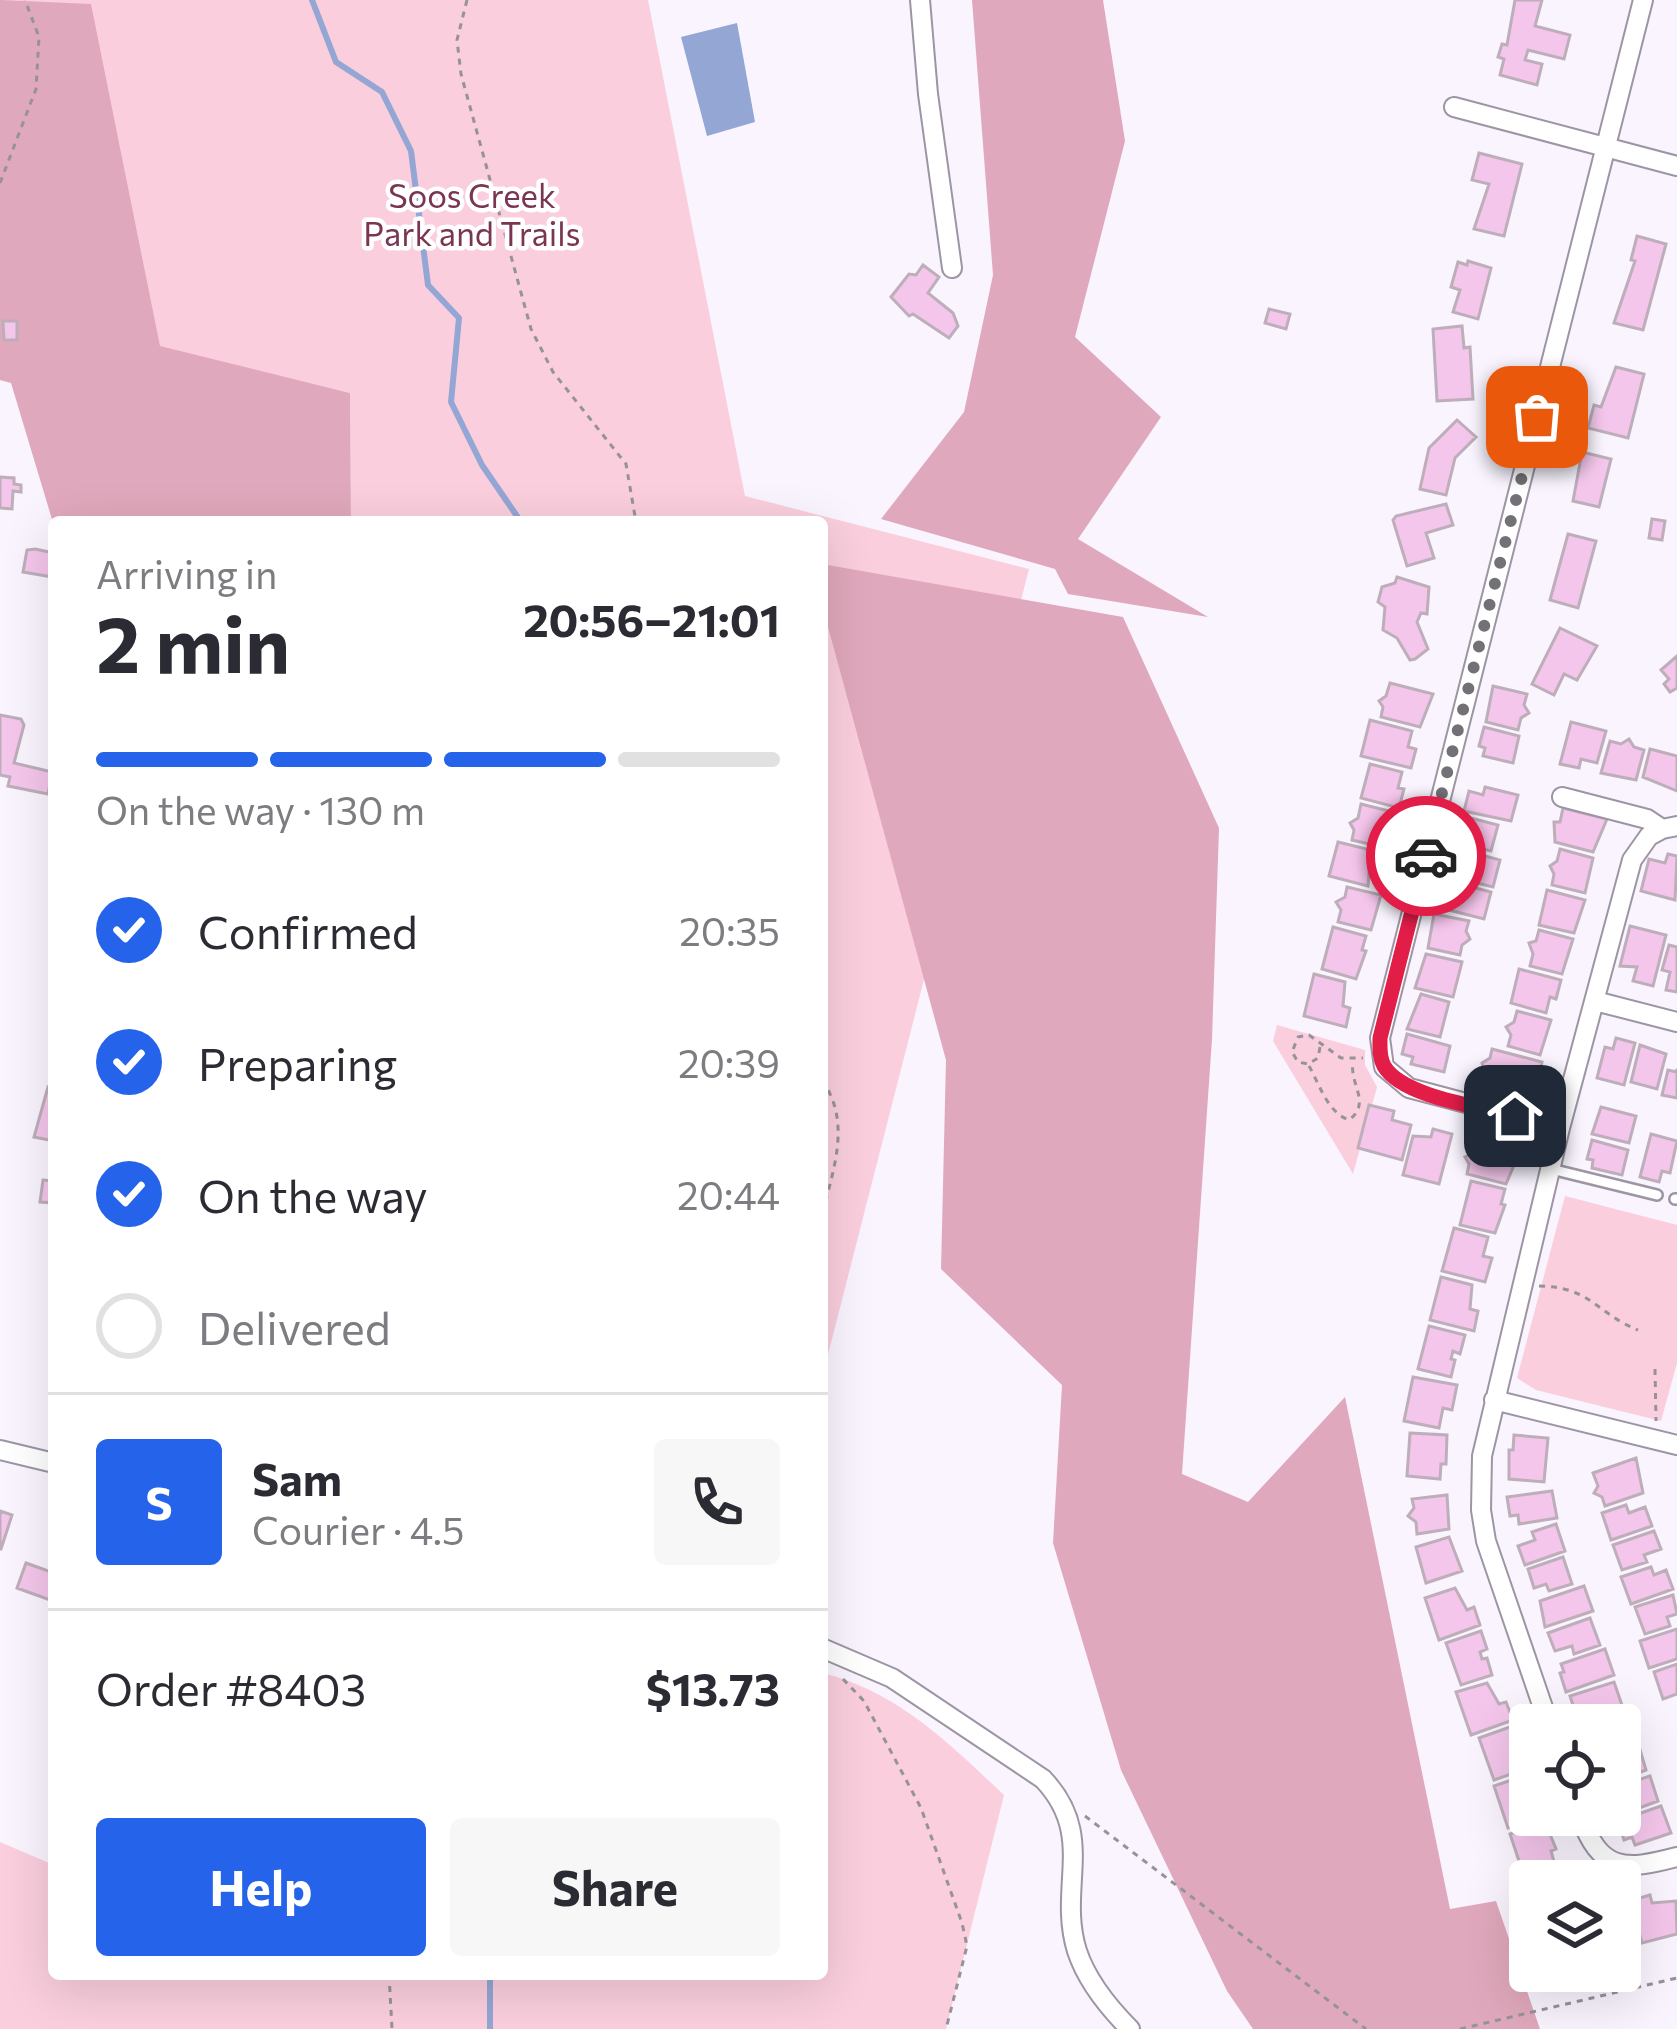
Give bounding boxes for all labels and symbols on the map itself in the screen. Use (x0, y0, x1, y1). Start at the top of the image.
park label: Soos Creek Park and Trails (363, 174, 581, 253)
pin (1486, 366, 1588, 468)
courier (1366, 796, 1486, 916)
pin (1464, 1065, 1566, 1167)

